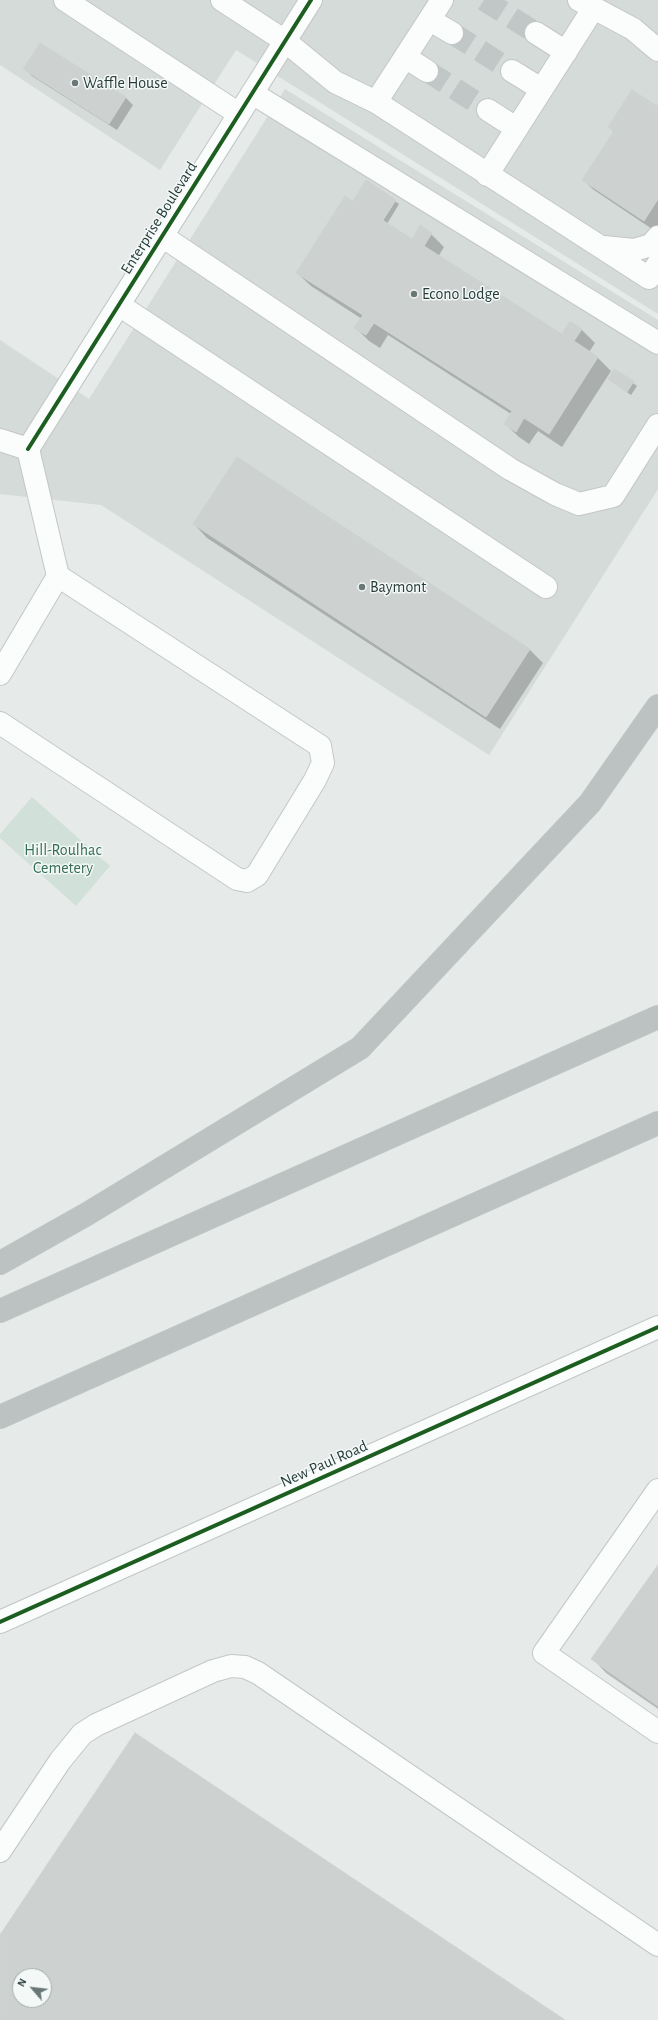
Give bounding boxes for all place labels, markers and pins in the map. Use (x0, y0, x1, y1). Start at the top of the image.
place label: Waffle House (83, 73, 168, 93)
marker: Waffle House (70, 78, 80, 88)
place label: Econo Lodge (422, 284, 500, 304)
marker: Econo Lodge (409, 289, 419, 299)
place label: Baymont (370, 577, 426, 597)
marker: Baymont (357, 582, 367, 592)

